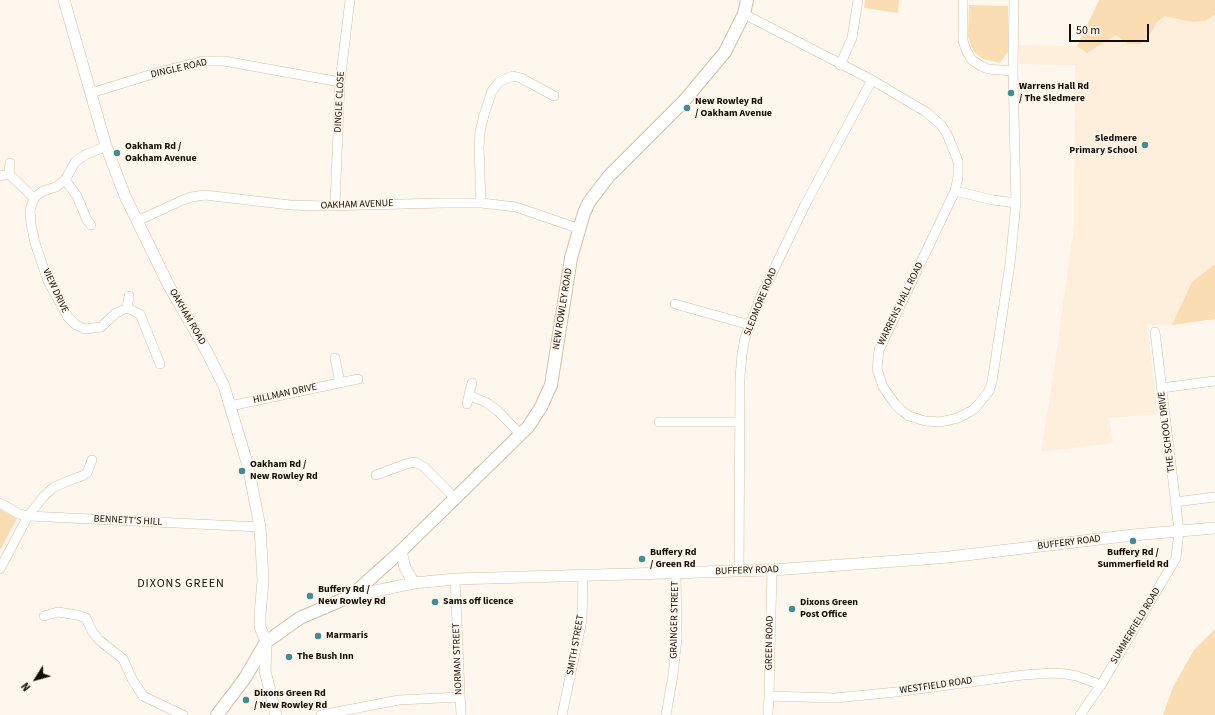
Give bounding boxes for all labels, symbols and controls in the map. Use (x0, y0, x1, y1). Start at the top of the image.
scale bar (1071, 16, 1151, 42)
text: 50 m (1076, 22, 1100, 39)
street label: DINGLE ROAD (150, 57, 208, 81)
street label: DINGLE CLOSE (332, 71, 348, 133)
place label: Warrens Hall Rd / The Sledmere (1019, 81, 1089, 104)
marker: Warrens Hall Rd / The Sledmere (1006, 88, 1016, 98)
place label: New Rowley Rd / Oakham Avenue (695, 96, 772, 120)
marker: New Rowley Rd / Oakham Avenue (682, 103, 692, 113)
place label: Sledmere Primary School (1069, 133, 1137, 156)
marker: Sledmere Primary School (1140, 140, 1150, 150)
place label: Oakham Rd / Oakham Avenue (125, 141, 197, 164)
marker: Oakham Rd / Oakham Avenue (112, 148, 122, 158)
street label: OAKHAM AVENUE (320, 198, 394, 212)
street label: WARRENS HALL ROAD (876, 260, 926, 348)
street label: SLEDMORE ROAD (742, 266, 780, 338)
street label: VIEW DRIVE (39, 267, 71, 315)
street label: NEW ROWLEY ROAD (551, 267, 575, 351)
street label: OAKHAM ROAD (166, 287, 208, 347)
street label: HILLMAN DRIVE (252, 381, 318, 407)
street label: THE SCHOOL DRIVE (1156, 391, 1178, 473)
place label: Oakham Rd / New Rowley Rd (250, 459, 318, 482)
marker: Oakham Rd / New Rowley Rd (237, 466, 247, 476)
street label: BENNETT'S HILL (93, 513, 163, 529)
street label: BUFFERY ROAD (1037, 533, 1101, 553)
marker: Buffery Rd / Summerfield Rd (1128, 536, 1138, 546)
place label: Buffery Rd / Green Rd (650, 547, 696, 570)
place label: Buffery Rd / Summerfield Rd (1097, 547, 1169, 570)
marker: Buffery Rd / Green Rd (637, 554, 647, 564)
street label: BUFFERY ROAD (715, 564, 779, 578)
district label: DIXONS GREEN (137, 577, 225, 591)
street label: GRAINGER STREET (668, 581, 682, 659)
place label: Buffery Rd / New Rowley Rd (318, 584, 386, 608)
street label: SUMMERFIELD ROAD (1108, 586, 1164, 666)
marker: Buffery Rd / New Rowley Rd (305, 591, 315, 601)
place label: Sams off licence (443, 596, 513, 608)
marker: Sams off licence (430, 597, 440, 607)
place label: Dixons Green Post Office (800, 597, 858, 620)
marker: Dixons Green Post Office (787, 604, 797, 614)
street label: SMITH STREET (565, 614, 587, 676)
street label: GREEN ROAD (764, 616, 776, 670)
street label: NORMAN STREET (451, 623, 465, 695)
place label: Marmaris (326, 630, 368, 642)
marker: Marmaris (313, 631, 323, 641)
place label: The Bush Inn (297, 651, 354, 663)
marker: The Bush Inn (284, 652, 294, 662)
north arrow (16, 659, 56, 699)
street label: WESTFIELD ROAD (899, 675, 973, 697)
text: N (18, 679, 34, 694)
place label: Dixons Green Rd / New Rowley Rd (254, 688, 327, 712)
marker: Dixons Green Rd / New Rowley Rd (241, 695, 251, 705)

